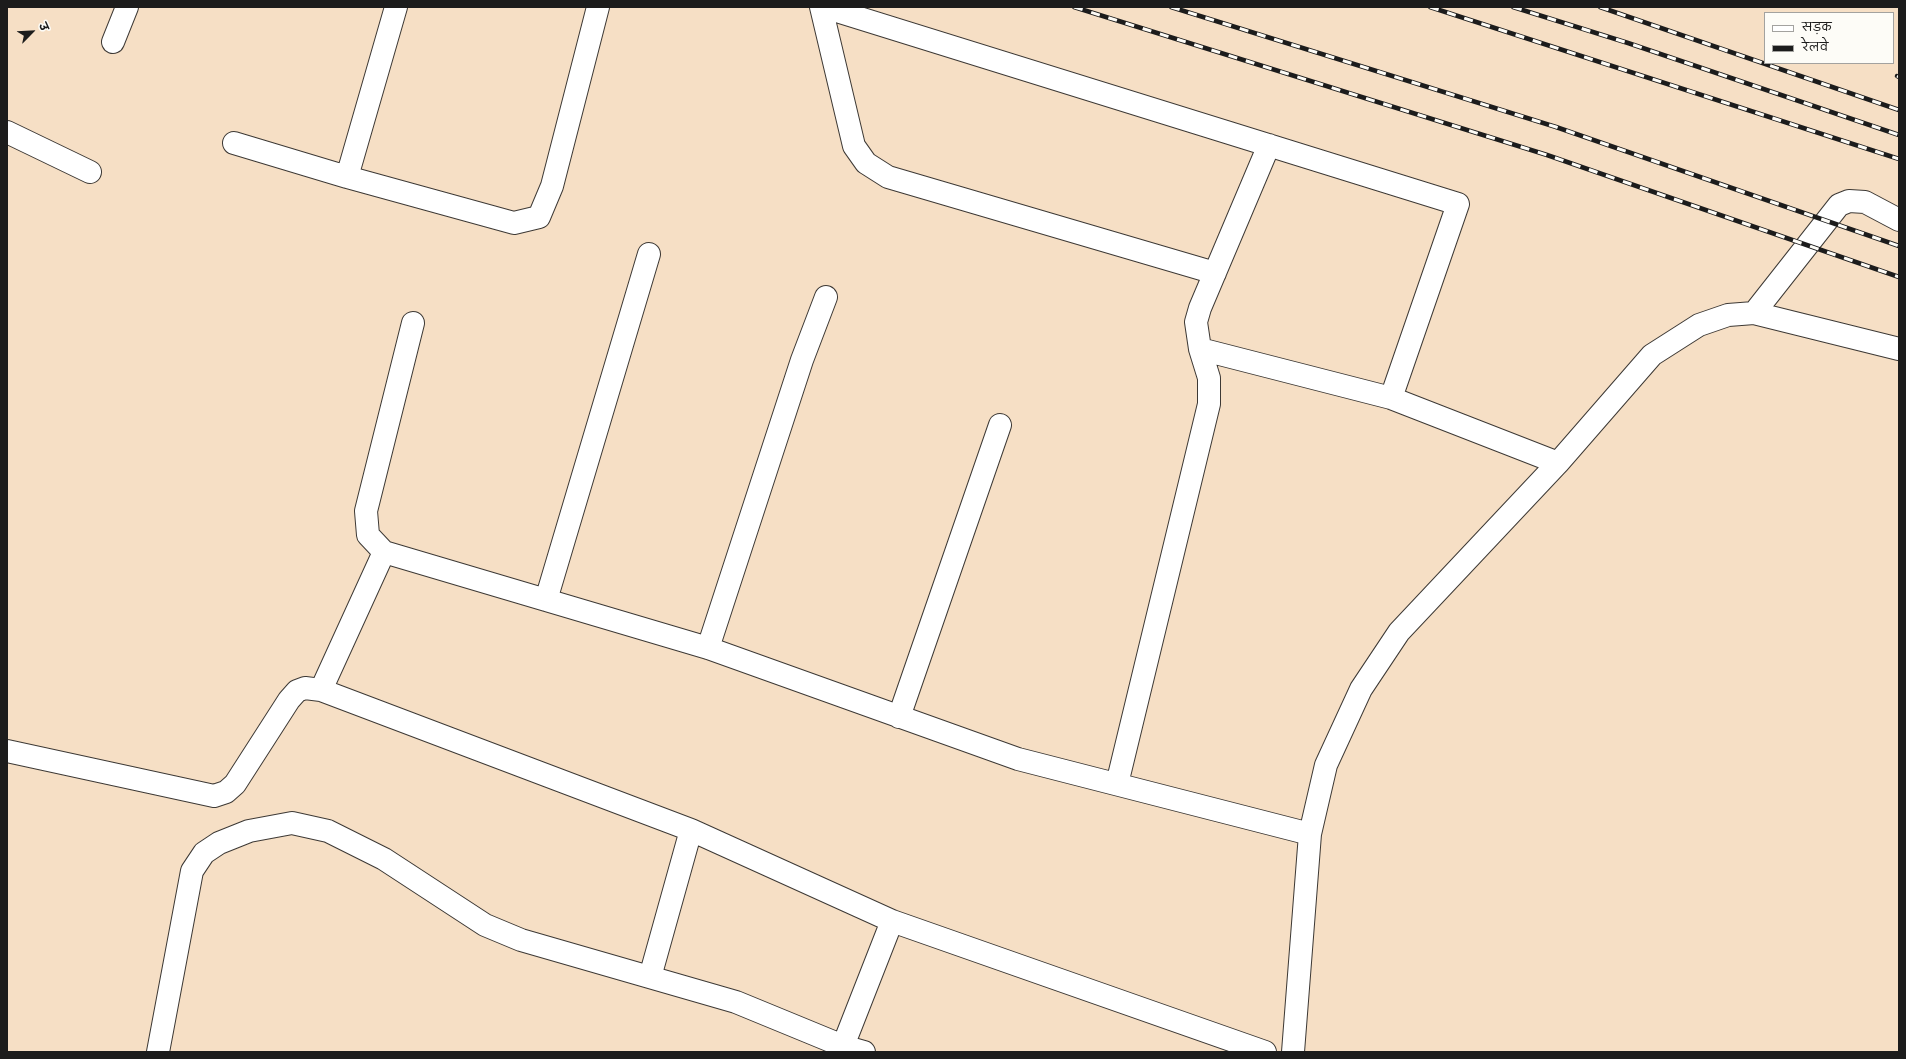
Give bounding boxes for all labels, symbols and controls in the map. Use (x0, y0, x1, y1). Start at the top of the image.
north arrow (12, 12, 52, 52)
legend (1764, 12, 1894, 64)
text: सड़क (1802, 20, 1832, 34)
text: उ (36, 21, 51, 33)
text: रेलवे (1802, 40, 1828, 54)

